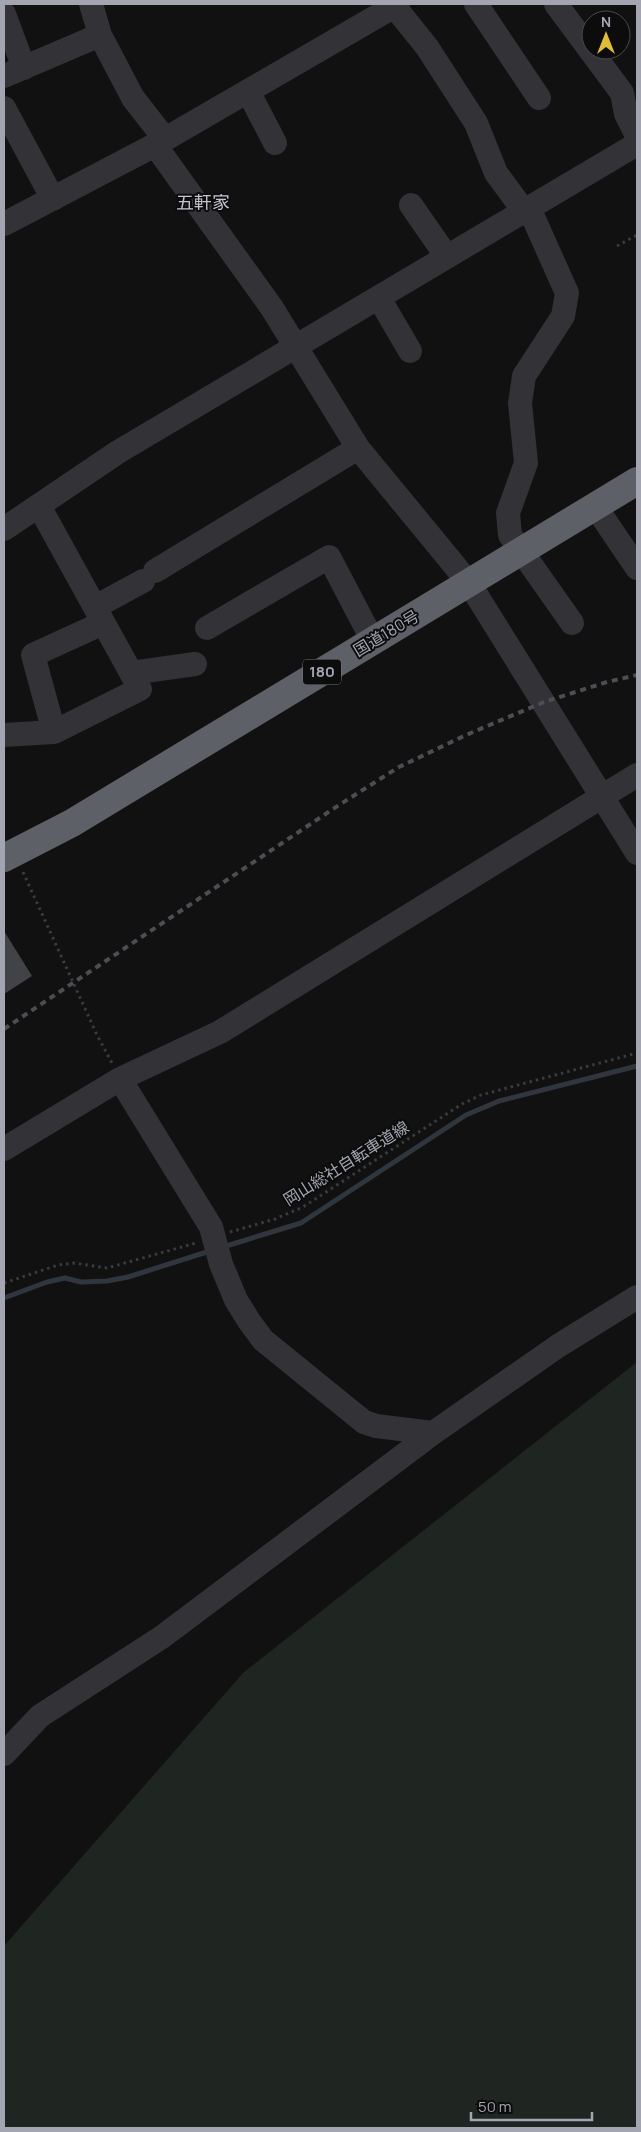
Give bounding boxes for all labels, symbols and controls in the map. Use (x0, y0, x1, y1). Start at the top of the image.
north arrow (581, 10, 631, 60)
text: N (601, 12, 611, 31)
district label: 五軒家 (176, 190, 230, 214)
street label: 国道180号 (349, 605, 423, 661)
road number: 180 (303, 660, 341, 684)
street label: 岡山総社自転車道線 (279, 1116, 413, 1210)
scale bar (471, 2090, 592, 2122)
text: 50 m (478, 2096, 512, 2117)

